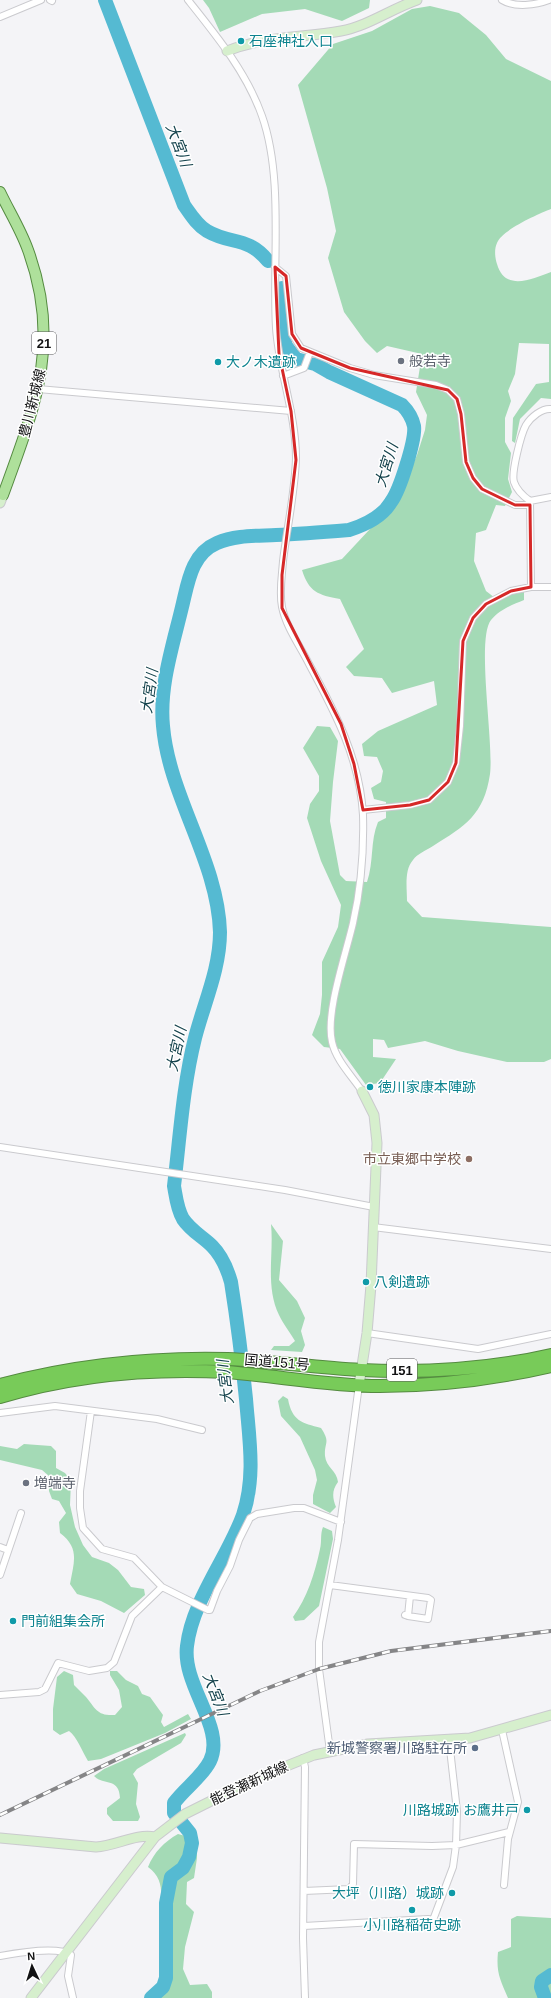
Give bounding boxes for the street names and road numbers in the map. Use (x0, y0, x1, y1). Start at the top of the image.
road number: 21 (32, 332, 56, 354)
street label: 豊川新城線 (16, 367, 48, 439)
street label: 国道151号 (244, 1351, 310, 1373)
road number: 151 (387, 1359, 417, 1381)
street label: 能登瀬新城線 (208, 1758, 290, 1808)

